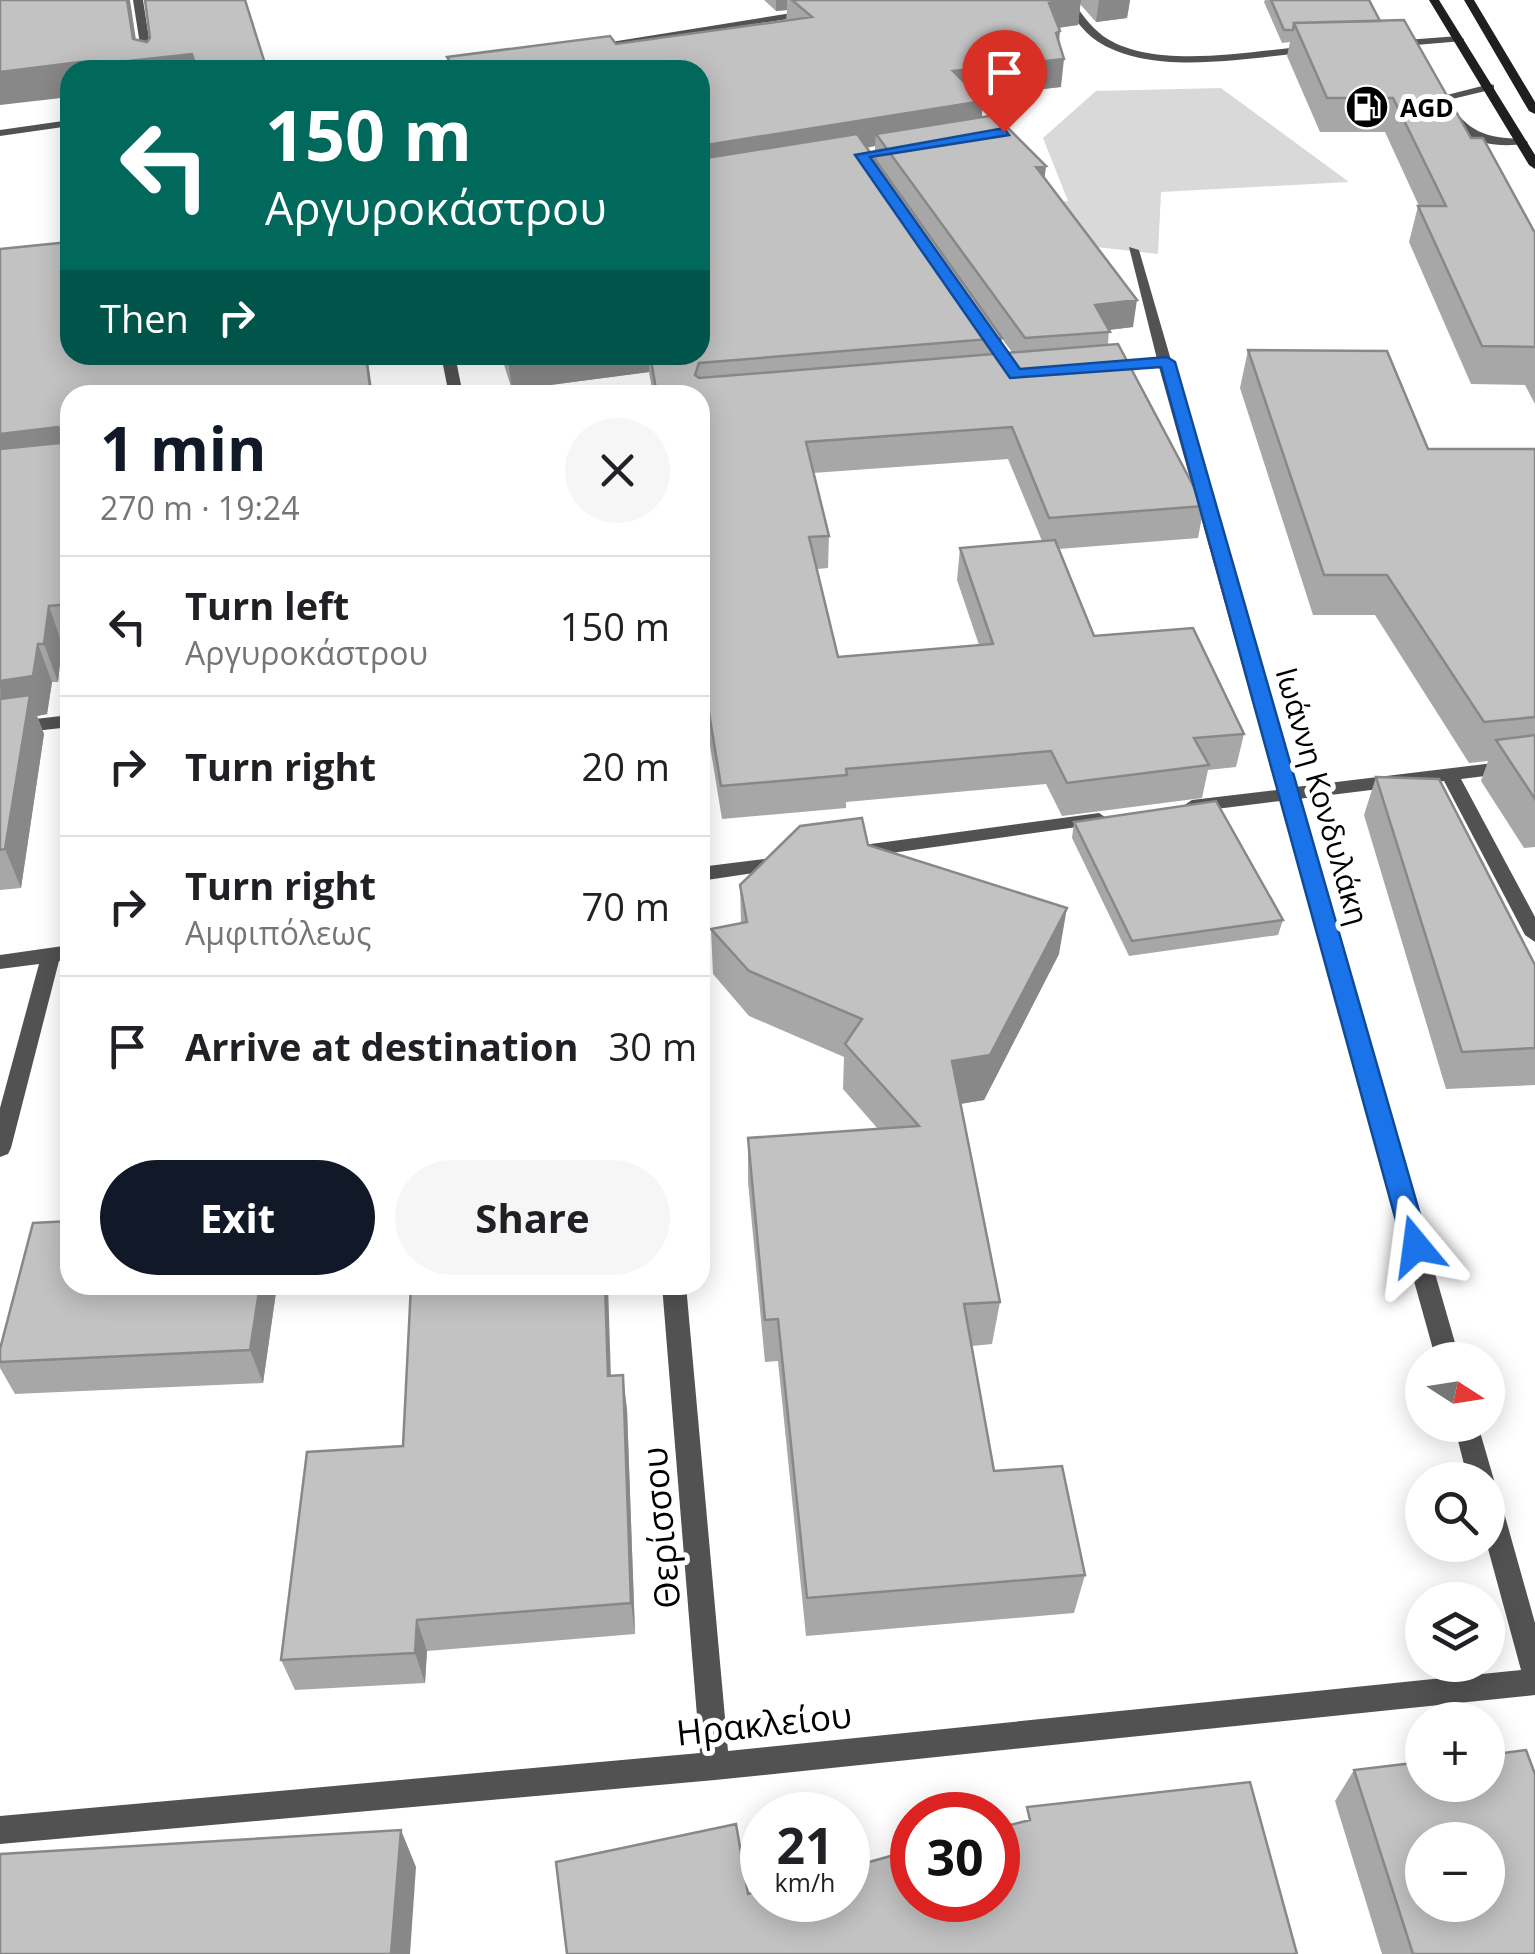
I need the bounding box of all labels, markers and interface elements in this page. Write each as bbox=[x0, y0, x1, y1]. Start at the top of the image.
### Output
pin bbox=[962, 30, 1047, 133]
icon: arrive bbox=[977, 45, 1032, 100]
fuel station icon: AGD bbox=[1344, 84, 1390, 130]
text: 150 m bbox=[265, 86, 472, 182]
place label: AGD bbox=[1400, 90, 1454, 124]
icon: left bbox=[100, 100, 230, 230]
text: Αργυροκάστρου bbox=[265, 177, 607, 238]
icon: right bbox=[209, 290, 264, 345]
text: Then bbox=[100, 292, 189, 344]
text: 1 min bbox=[100, 407, 267, 489]
button: close bbox=[565, 418, 670, 523]
text: 270 m · 19:24 bbox=[100, 486, 299, 529]
text: Turn left bbox=[185, 579, 349, 631]
icon: left bbox=[100, 599, 155, 654]
text: 150 m bbox=[560, 600, 670, 652]
text: Αργυροκάστρου bbox=[185, 631, 428, 674]
street label: Ιωάννη Κονδυλάκη bbox=[1267, 662, 1379, 930]
icon: right bbox=[100, 739, 155, 794]
text: Turn right bbox=[185, 740, 376, 792]
text: 20 m bbox=[581, 740, 670, 792]
text: Turn right bbox=[185, 859, 376, 911]
icon: right bbox=[100, 879, 155, 934]
text: 70 m bbox=[581, 880, 670, 932]
text: Αμφιπόλεως bbox=[185, 911, 372, 954]
icon: arrive bbox=[100, 1019, 155, 1074]
text: Arrive at destination bbox=[185, 1020, 579, 1072]
text: 30 m bbox=[609, 1020, 697, 1072]
button: Exit bbox=[100, 1160, 375, 1275]
button: Share bbox=[395, 1160, 670, 1275]
position arrow bbox=[1364, 1194, 1468, 1298]
north arrow bbox=[1405, 1342, 1505, 1442]
map controls bbox=[1405, 1342, 1505, 1922]
street label: Θερίσσου bbox=[630, 1445, 690, 1611]
button: search bbox=[1405, 1462, 1505, 1562]
button: layers bbox=[1405, 1582, 1505, 1682]
street label: Ηρακλείου bbox=[674, 1690, 854, 1756]
button: + bbox=[1405, 1702, 1505, 1802]
speed limit sign: 30 bbox=[890, 1792, 1020, 1922]
text: 21 bbox=[776, 1811, 834, 1879]
button: − bbox=[1405, 1822, 1505, 1922]
text: km/h bbox=[775, 1865, 835, 1899]

